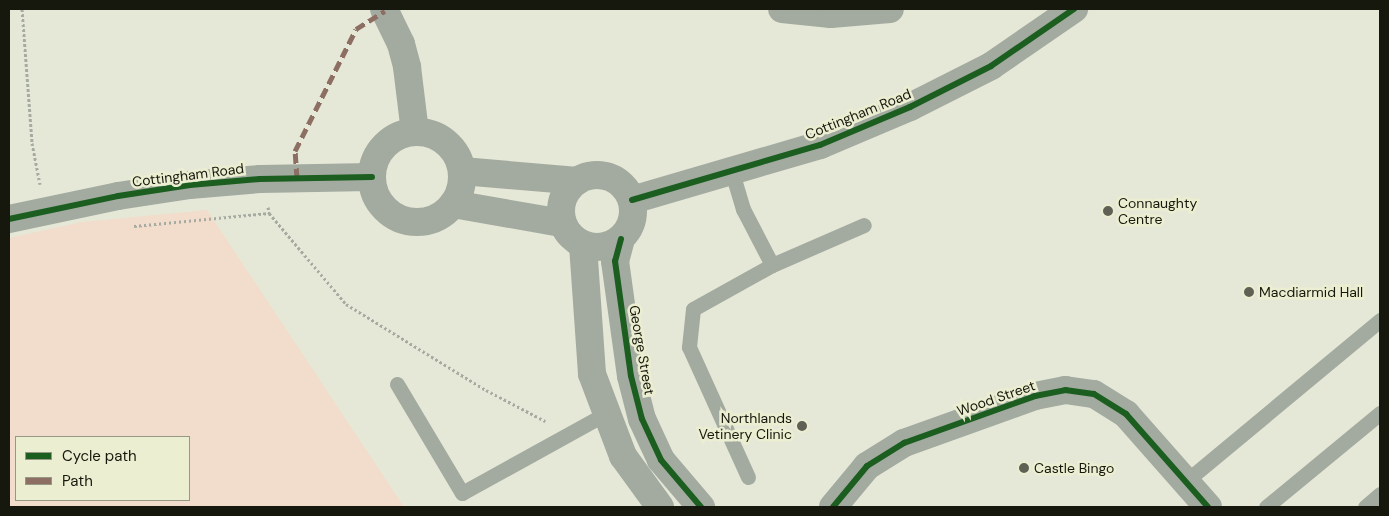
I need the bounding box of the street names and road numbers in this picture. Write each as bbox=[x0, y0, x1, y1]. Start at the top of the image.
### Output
street label: Cottingham Road bbox=[803, 85, 913, 143]
street label: Cottingham Road bbox=[131, 160, 245, 190]
street label: George Street bbox=[626, 304, 658, 396]
street label: Wood Street bbox=[955, 377, 1037, 419]

